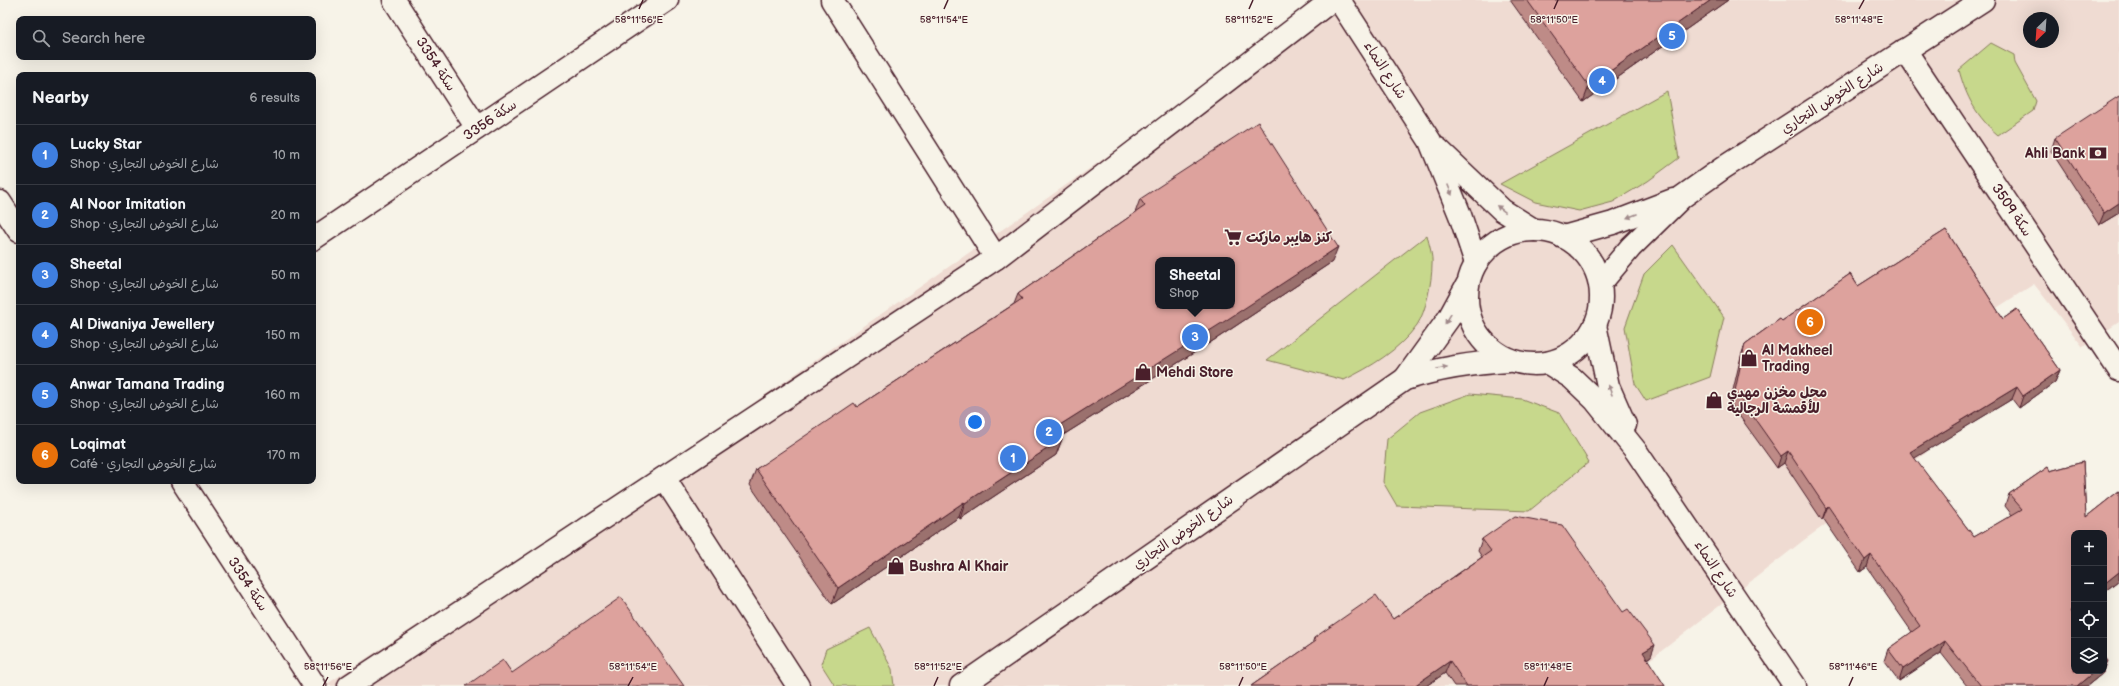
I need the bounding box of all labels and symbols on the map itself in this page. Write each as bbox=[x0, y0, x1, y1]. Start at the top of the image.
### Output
north arrow bbox=[2023, 12, 2059, 48]
text: 58°11'56"E bbox=[615, 14, 664, 26]
text: 58°11'54"E bbox=[920, 14, 969, 26]
text: 58°11'52"E bbox=[1225, 14, 1273, 26]
text: 58°11'50"E bbox=[1530, 14, 1578, 26]
text: 58°11'48"E bbox=[1835, 14, 1884, 26]
pin: 5 bbox=[1659, 21, 1685, 51]
street label: سكة 3354 bbox=[412, 34, 460, 94]
street label: شارع النماء bbox=[1359, 38, 1410, 103]
street label: شارع الخوض التجاري bbox=[1778, 59, 1888, 139]
pin: 4 bbox=[1589, 66, 1615, 96]
street label: سكة 3356 bbox=[460, 96, 520, 144]
bank icon: Ahli Bank bbox=[2088, 143, 2108, 163]
place label: Ahli Bank bbox=[2024, 145, 2086, 162]
street label: سكة 3509 bbox=[1988, 180, 2036, 240]
one-way arrow bbox=[1448, 184, 1454, 196]
one-way arrow bbox=[1496, 204, 1507, 213]
one-way arrow bbox=[1627, 213, 1638, 219]
supermarket icon: كنز هايبر ماركت bbox=[1223, 227, 1243, 247]
place label: كنز هايبر ماركت bbox=[1246, 229, 1333, 246]
pin: 6 bbox=[1797, 307, 1823, 337]
one-way arrow bbox=[1444, 314, 1452, 324]
pin: 3 bbox=[1182, 322, 1208, 352]
place label: Al Makheel Trading bbox=[1761, 342, 1833, 375]
shop icon: Al Makheel Trading bbox=[1739, 348, 1759, 368]
shop icon: Mehdi Store bbox=[1133, 362, 1153, 382]
place label: Mehdi Store bbox=[1156, 364, 1233, 381]
one-way arrow bbox=[1436, 365, 1449, 371]
one-way arrow bbox=[1606, 383, 1612, 395]
place label: محل مخزن مهدي للأقمشة الرجالية bbox=[1727, 384, 1827, 417]
shop icon: محل مخزن مهدي للأقمشة الرجالية bbox=[1704, 390, 1724, 410]
your location bbox=[965, 412, 985, 432]
pin: 2 bbox=[1036, 417, 1062, 447]
pin: 1 bbox=[1000, 443, 1026, 473]
street label: شارع الخوض التجاري bbox=[1129, 491, 1238, 575]
street label: شارع النماء bbox=[1690, 537, 1741, 601]
street label: سكة 3354 bbox=[224, 554, 272, 614]
shop icon: Bushra Al Khair bbox=[886, 556, 906, 576]
place label: Bushra Al Khair bbox=[909, 558, 1009, 575]
text: 58°11'56"E bbox=[304, 661, 353, 673]
text: 58°11'54"E bbox=[609, 661, 658, 673]
text: 58°11'52"E bbox=[914, 661, 962, 673]
text: 58°11'50"E bbox=[1219, 661, 1267, 673]
text: 58°11'48"E bbox=[1524, 661, 1573, 673]
text: 58°11'46"E bbox=[1829, 661, 1878, 673]

